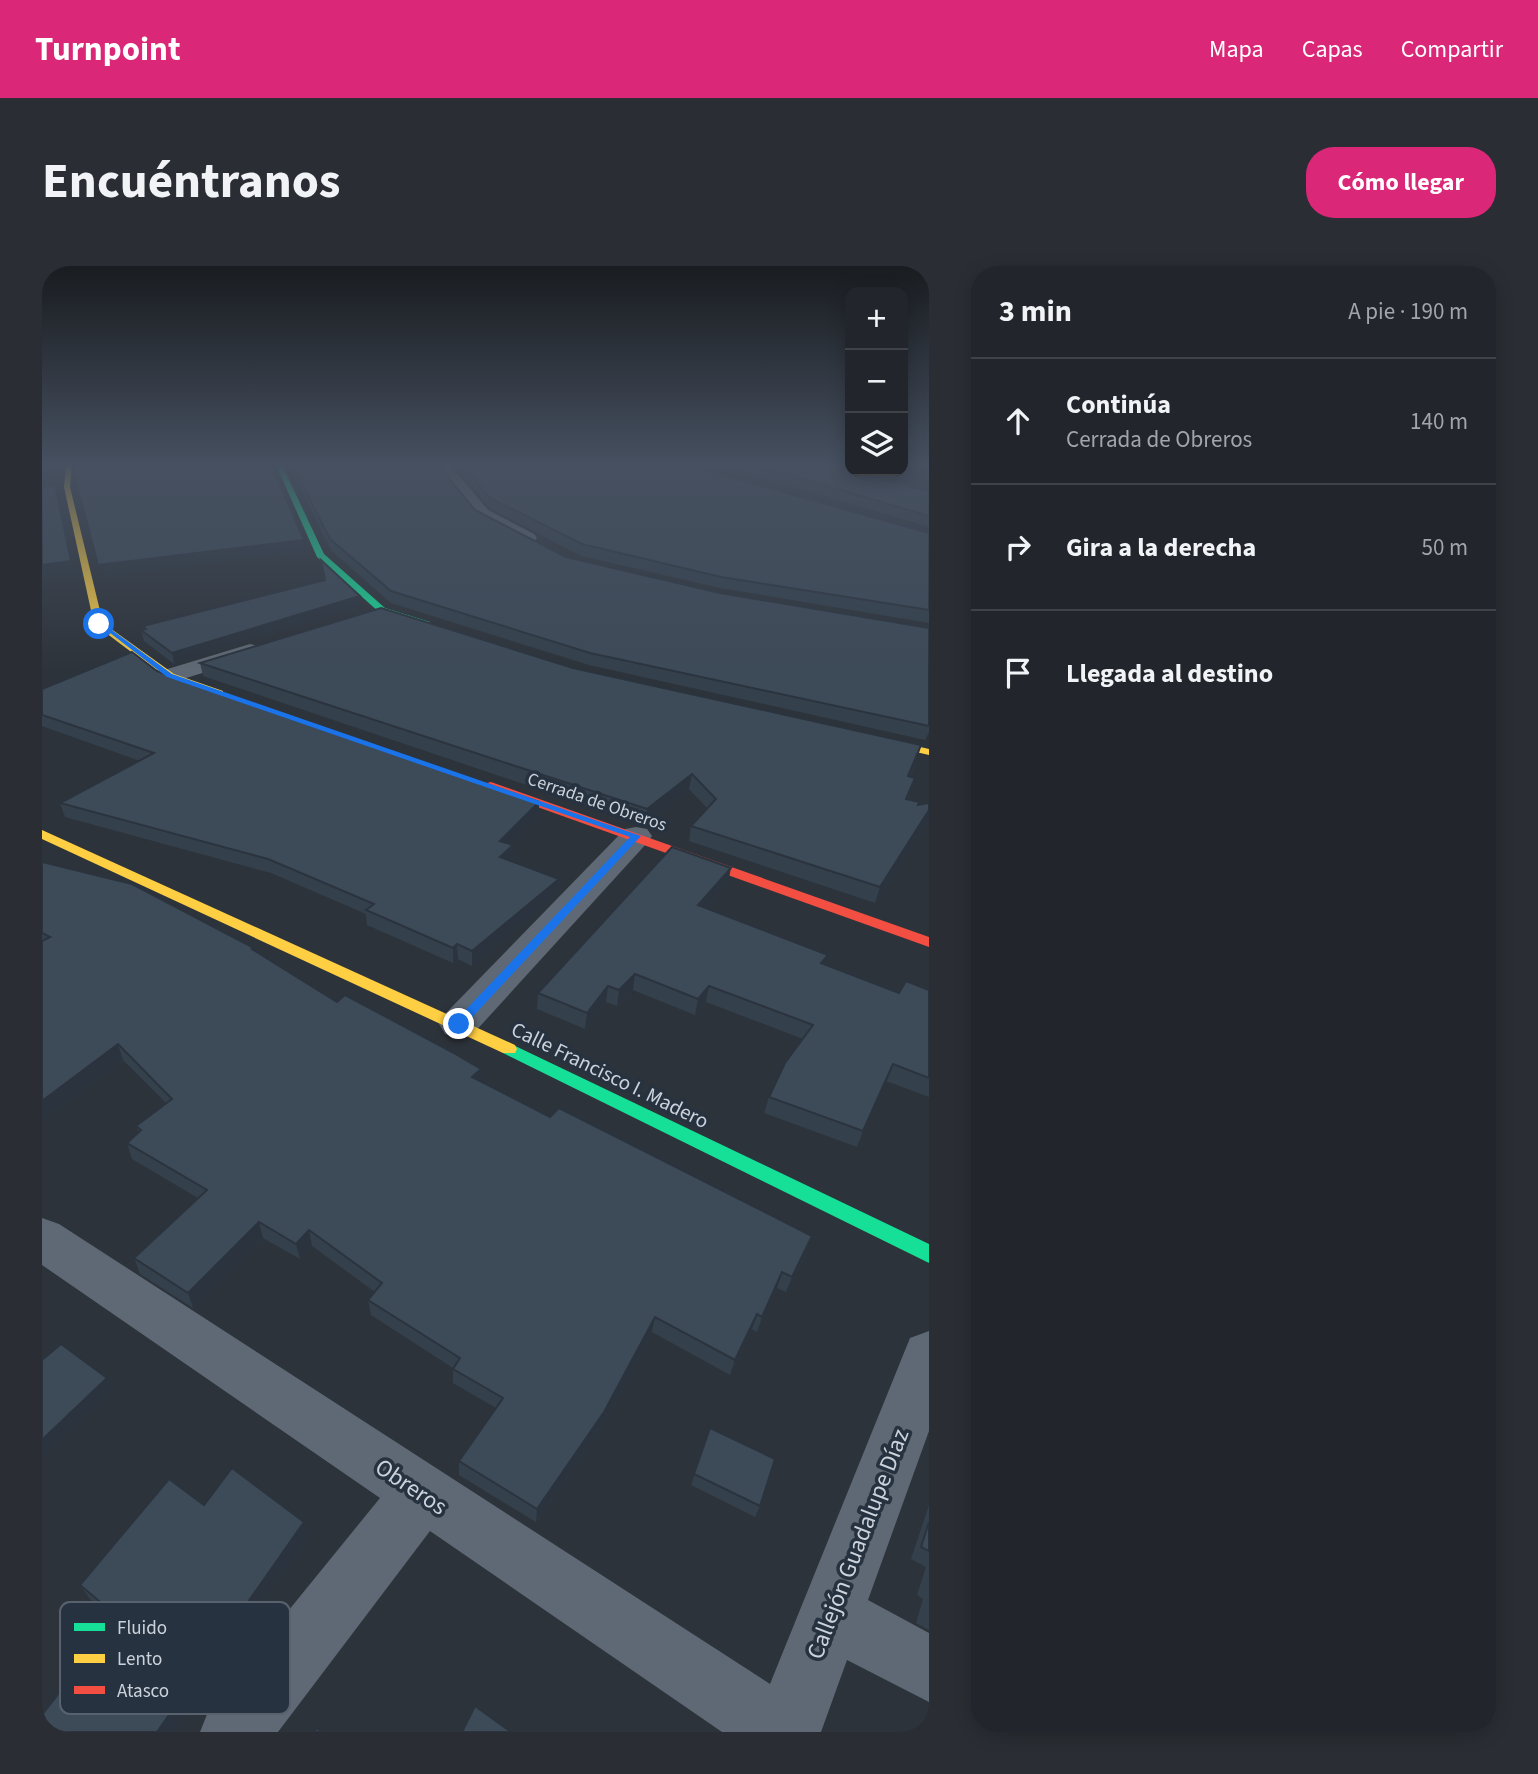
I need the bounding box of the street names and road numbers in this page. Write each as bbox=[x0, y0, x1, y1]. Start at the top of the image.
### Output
street label: Cerrada de Obreros bbox=[524, 766, 670, 838]
street label: Calle Francisco I. Madero bbox=[506, 1014, 714, 1136]
street label: Callejón Guadalupe Díaz bbox=[798, 1424, 918, 1664]
street label: Obreros bbox=[368, 1450, 454, 1524]

